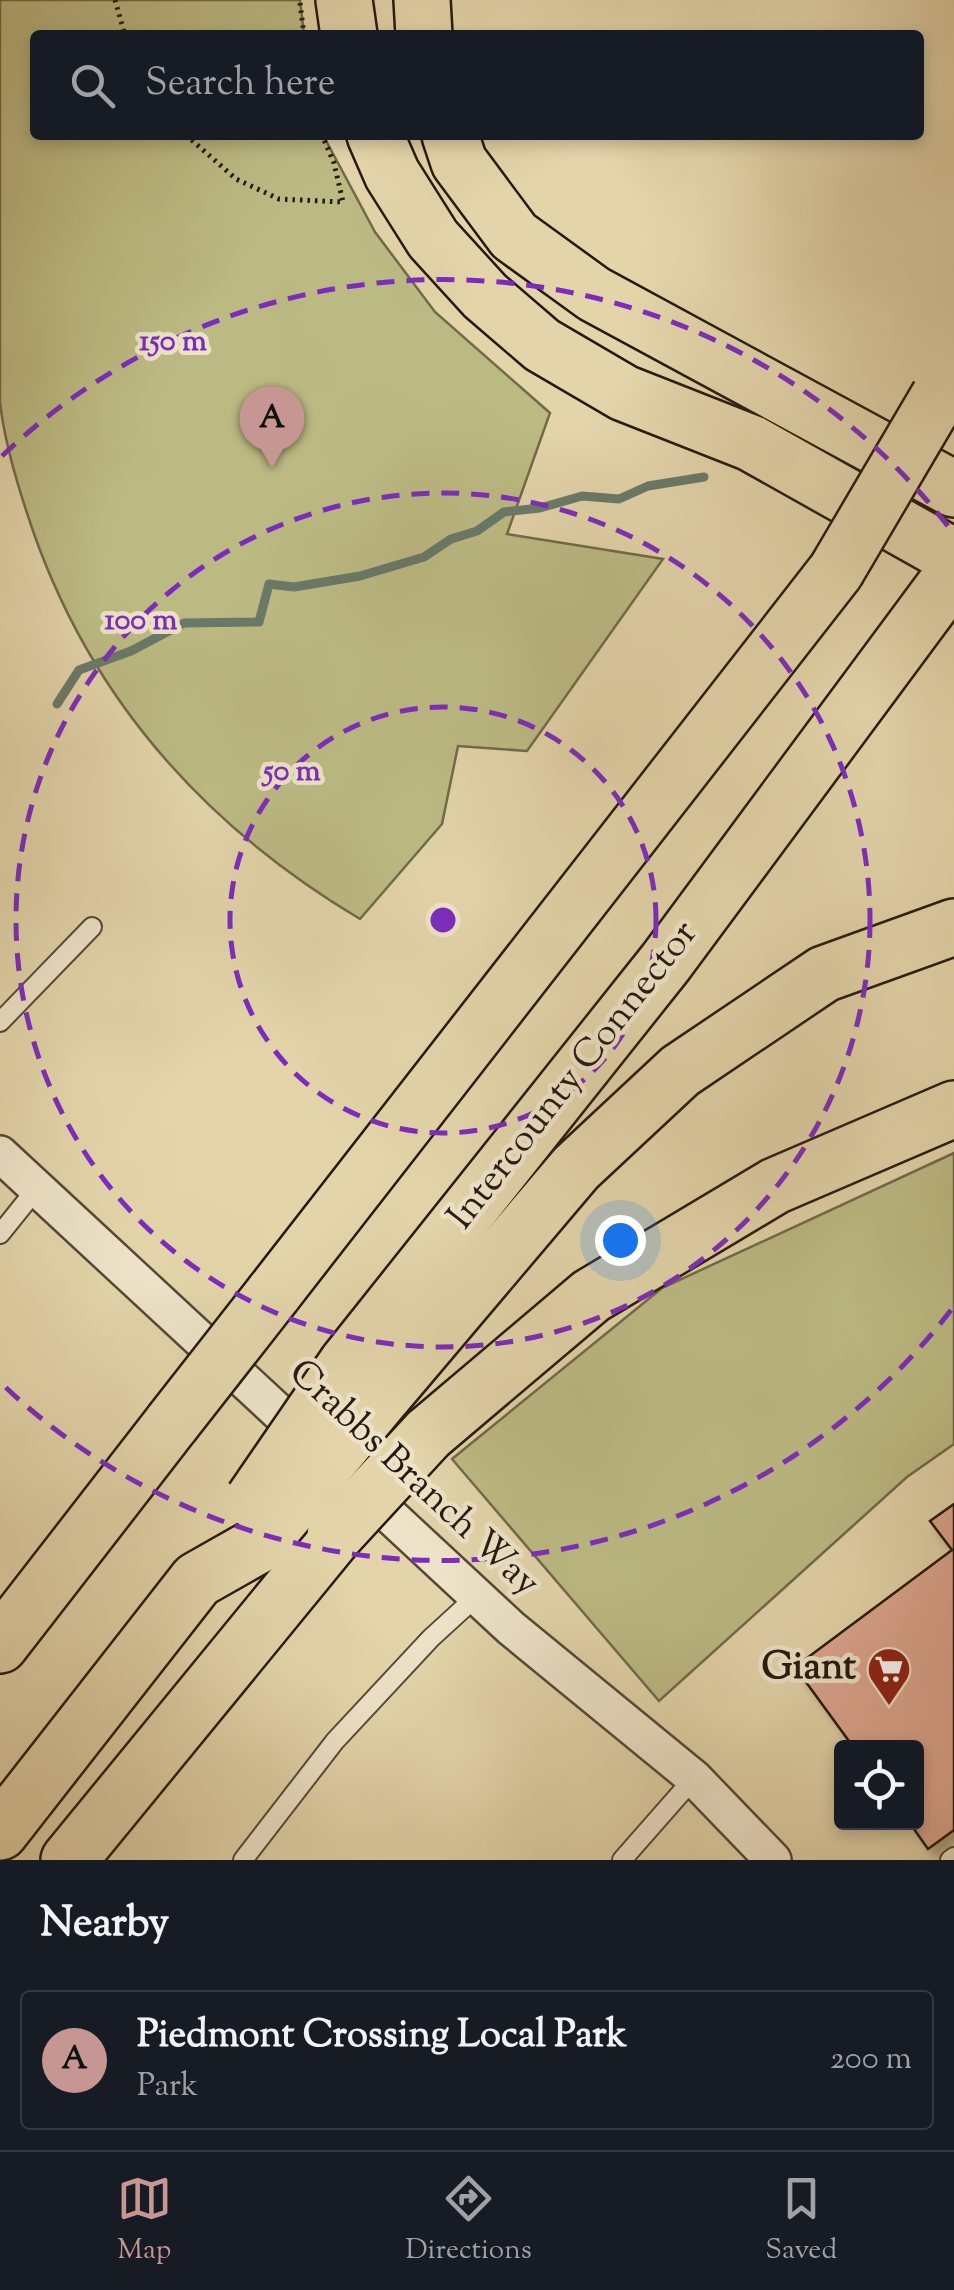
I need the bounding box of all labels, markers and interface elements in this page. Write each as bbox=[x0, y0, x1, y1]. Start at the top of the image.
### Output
search box bbox=[30, 30, 924, 140]
icon: search bbox=[65, 58, 120, 113]
text: Search here bbox=[145, 58, 336, 112]
text: 150 m bbox=[139, 321, 207, 364]
pin: A bbox=[240, 386, 304, 468]
text: 100 m bbox=[105, 600, 178, 643]
text: 50 m bbox=[261, 751, 321, 794]
centre of rings bbox=[425, 902, 461, 938]
street label: Intercounty Connector bbox=[436, 910, 712, 1242]
your location bbox=[595, 1215, 646, 1266]
street label: Crabbs Branch Way bbox=[275, 1348, 551, 1610]
place label: Giant bbox=[762, 1642, 856, 1696]
supermarket icon: Giant bbox=[866, 1646, 912, 1707]
map controls bbox=[834, 1740, 924, 1830]
button: locate bbox=[834, 1740, 924, 1830]
text: Nearby bbox=[40, 1895, 169, 1955]
text: Piedmont Crossing Local Park bbox=[137, 2010, 627, 2064]
text: A bbox=[62, 2037, 87, 2083]
text: 200 m bbox=[830, 2037, 912, 2083]
text: Park bbox=[137, 2064, 198, 2110]
tab: Map bbox=[117, 2171, 172, 2271]
tab: Directions bbox=[405, 2171, 532, 2271]
tab: Saved bbox=[765, 2171, 837, 2271]

